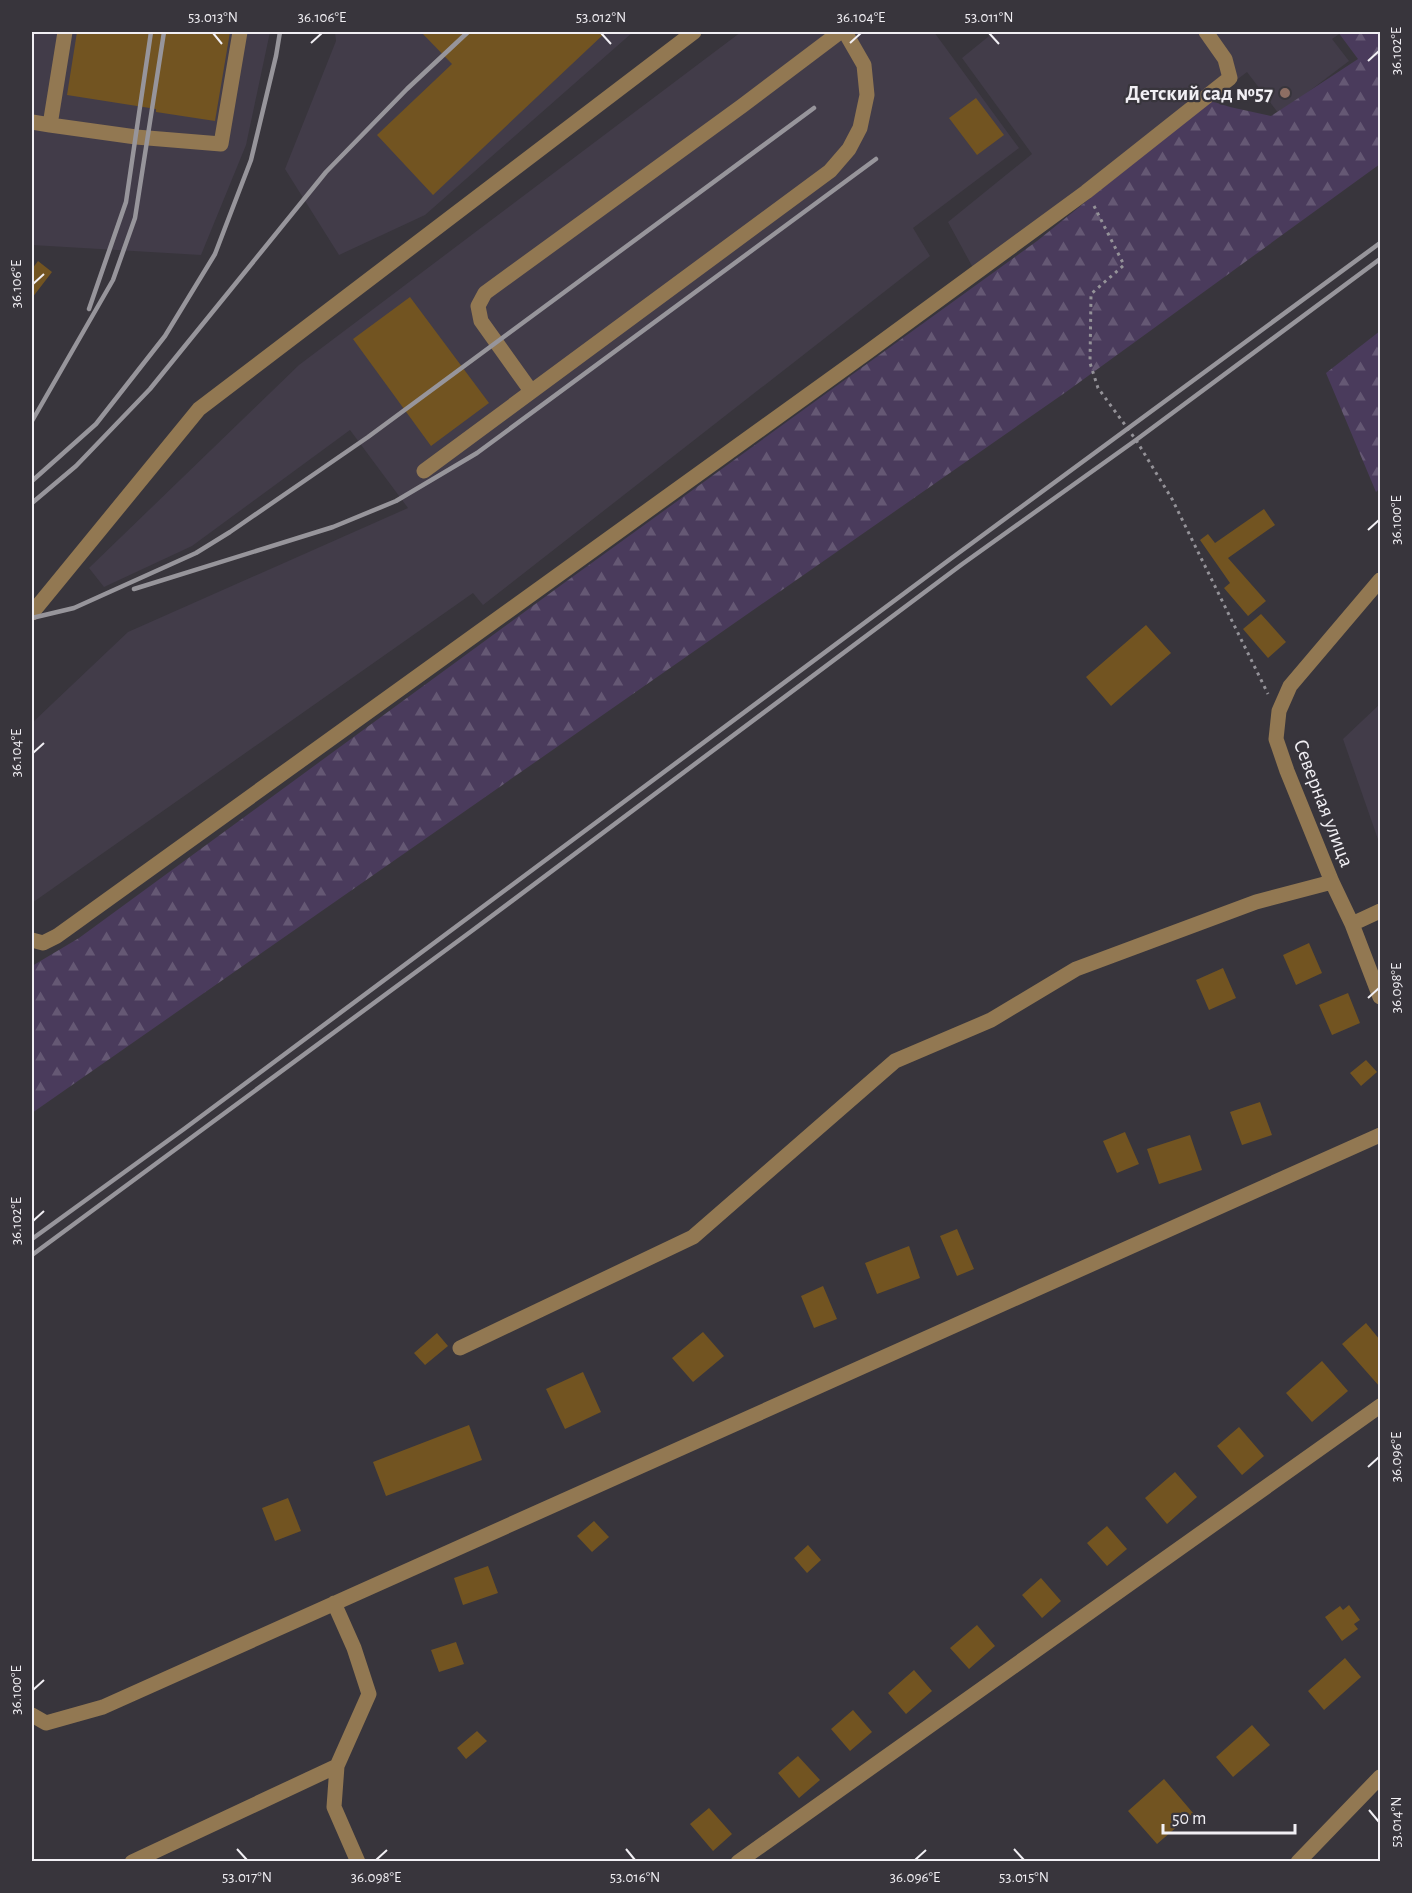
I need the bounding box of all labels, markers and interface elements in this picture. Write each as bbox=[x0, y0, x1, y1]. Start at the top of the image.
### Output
text: 53.013°N bbox=[188, 10, 238, 25]
text: 36.106°E bbox=[298, 10, 346, 25]
text: 53.012°N bbox=[576, 10, 626, 25]
text: 36.104°E bbox=[837, 10, 885, 25]
text: 53.011°N bbox=[965, 10, 1013, 25]
text: 36.102°E bbox=[1389, 27, 1404, 75]
place label: Детский сад №57 bbox=[1126, 83, 1273, 104]
marker: Детский сад №57 bbox=[1278, 86, 1292, 100]
text: 36.106°E bbox=[9, 260, 24, 308]
text: 36.100°E bbox=[1389, 495, 1404, 545]
text: 36.104°E bbox=[9, 729, 24, 777]
street label: Северная улица bbox=[1290, 737, 1358, 870]
text: 36.098°E bbox=[1389, 963, 1404, 1013]
text: 36.102°E bbox=[9, 1197, 24, 1245]
text: 36.096°E bbox=[1389, 1432, 1404, 1482]
text: 36.100°E bbox=[9, 1665, 24, 1715]
scale bar bbox=[1163, 1797, 1295, 1835]
text: 53.014°N bbox=[1389, 1797, 1404, 1847]
text: 50 m bbox=[1172, 1810, 1206, 1828]
text: 53.017°N bbox=[222, 1870, 272, 1885]
text: 36.098°E bbox=[351, 1870, 401, 1885]
text: 53.016°N bbox=[610, 1870, 660, 1885]
text: 36.096°E bbox=[890, 1870, 940, 1885]
text: 53.015°N bbox=[999, 1870, 1049, 1885]

